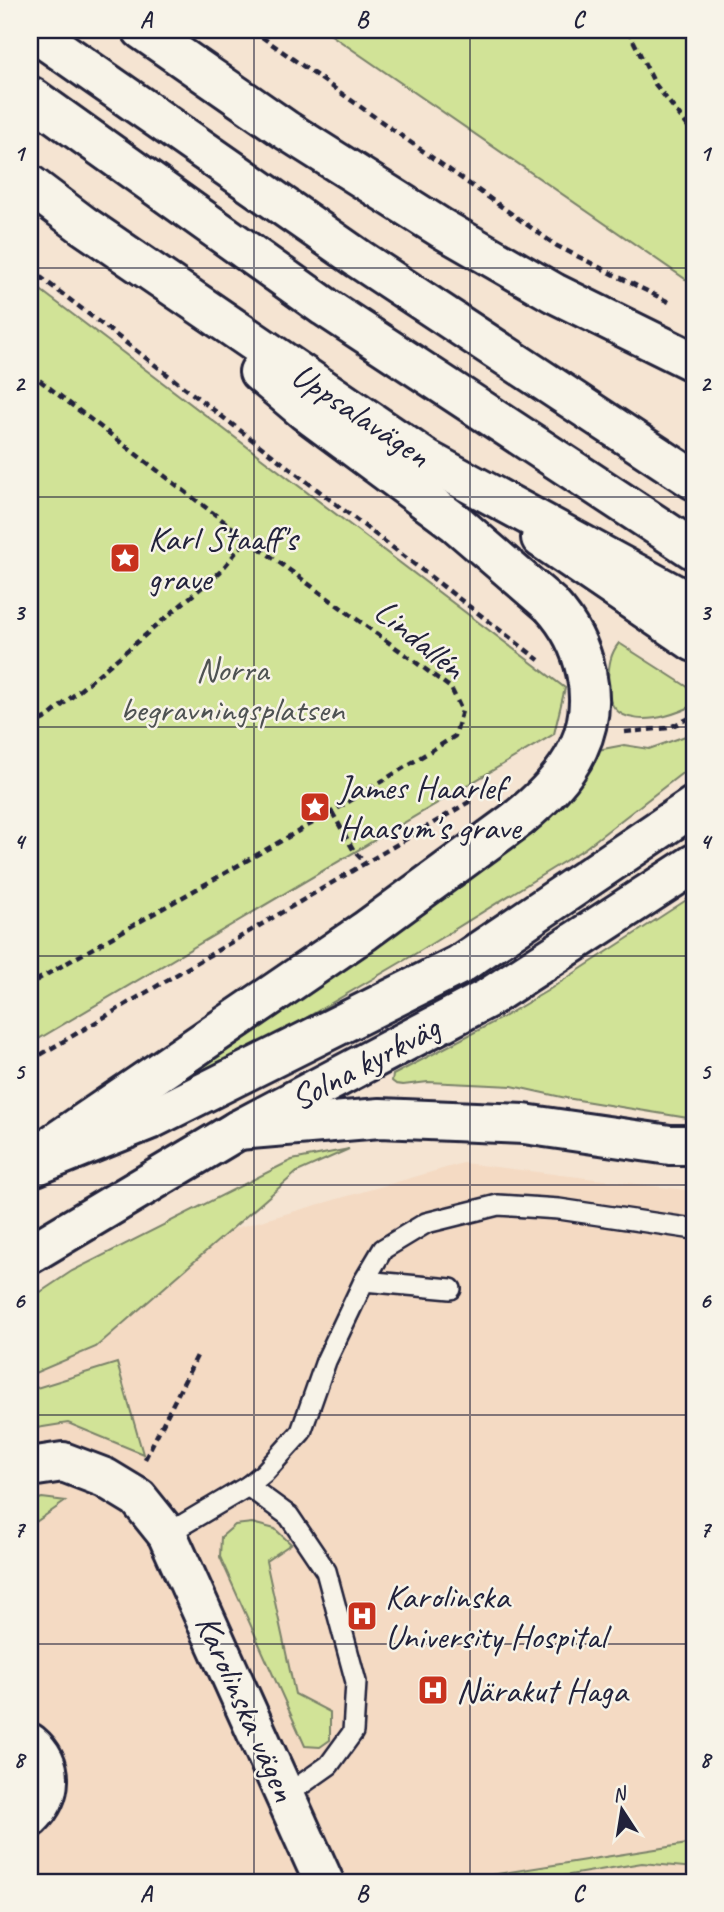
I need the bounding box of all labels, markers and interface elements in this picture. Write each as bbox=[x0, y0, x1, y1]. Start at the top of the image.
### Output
text: A bbox=[140, 5, 154, 34]
text: B bbox=[356, 5, 370, 34]
text: C bbox=[573, 5, 587, 34]
text: 1 bbox=[14, 139, 27, 168]
text: 1 bbox=[700, 139, 713, 168]
street label: Uppsalavägen bbox=[283, 352, 439, 478]
text: 2 bbox=[14, 369, 27, 398]
text: 2 bbox=[700, 369, 713, 398]
place label: Karl Staaff's grave bbox=[148, 516, 300, 601]
place icon: Karl Staaff's grave bbox=[108, 541, 142, 575]
street label: Lindallén bbox=[365, 589, 476, 690]
text: 3 bbox=[14, 598, 27, 627]
text: 3 bbox=[700, 598, 713, 627]
park label: Norra begravningsplatsen bbox=[120, 647, 346, 732]
place label: James Haarlef Haasum's grave bbox=[336, 765, 523, 850]
place icon: James Haarlef Haasum's grave bbox=[298, 790, 332, 824]
text: 4 bbox=[14, 827, 27, 856]
text: 4 bbox=[700, 827, 713, 856]
street label: Solna kyrkväg bbox=[283, 1004, 449, 1121]
text: 5 bbox=[14, 1057, 26, 1086]
text: 5 bbox=[700, 1057, 712, 1086]
text: 6 bbox=[14, 1286, 27, 1315]
text: 6 bbox=[700, 1286, 713, 1315]
text: 7 bbox=[14, 1515, 27, 1544]
text: 7 bbox=[700, 1515, 713, 1544]
place label: Karolinska University Hospital bbox=[385, 1574, 612, 1659]
hospital icon: Karolinska University Hospital bbox=[345, 1599, 379, 1633]
street label: Karolinska vägen bbox=[185, 1608, 307, 1808]
place label: Närakut Haga bbox=[456, 1668, 630, 1713]
hospital icon: Närakut Haga bbox=[416, 1673, 450, 1707]
text: 8 bbox=[14, 1745, 27, 1774]
text: 8 bbox=[700, 1745, 713, 1774]
north arrow bbox=[588, 1776, 658, 1846]
text: N bbox=[610, 1781, 630, 1807]
text: A bbox=[140, 1879, 154, 1908]
text: B bbox=[356, 1879, 370, 1908]
text: C bbox=[573, 1879, 587, 1908]

